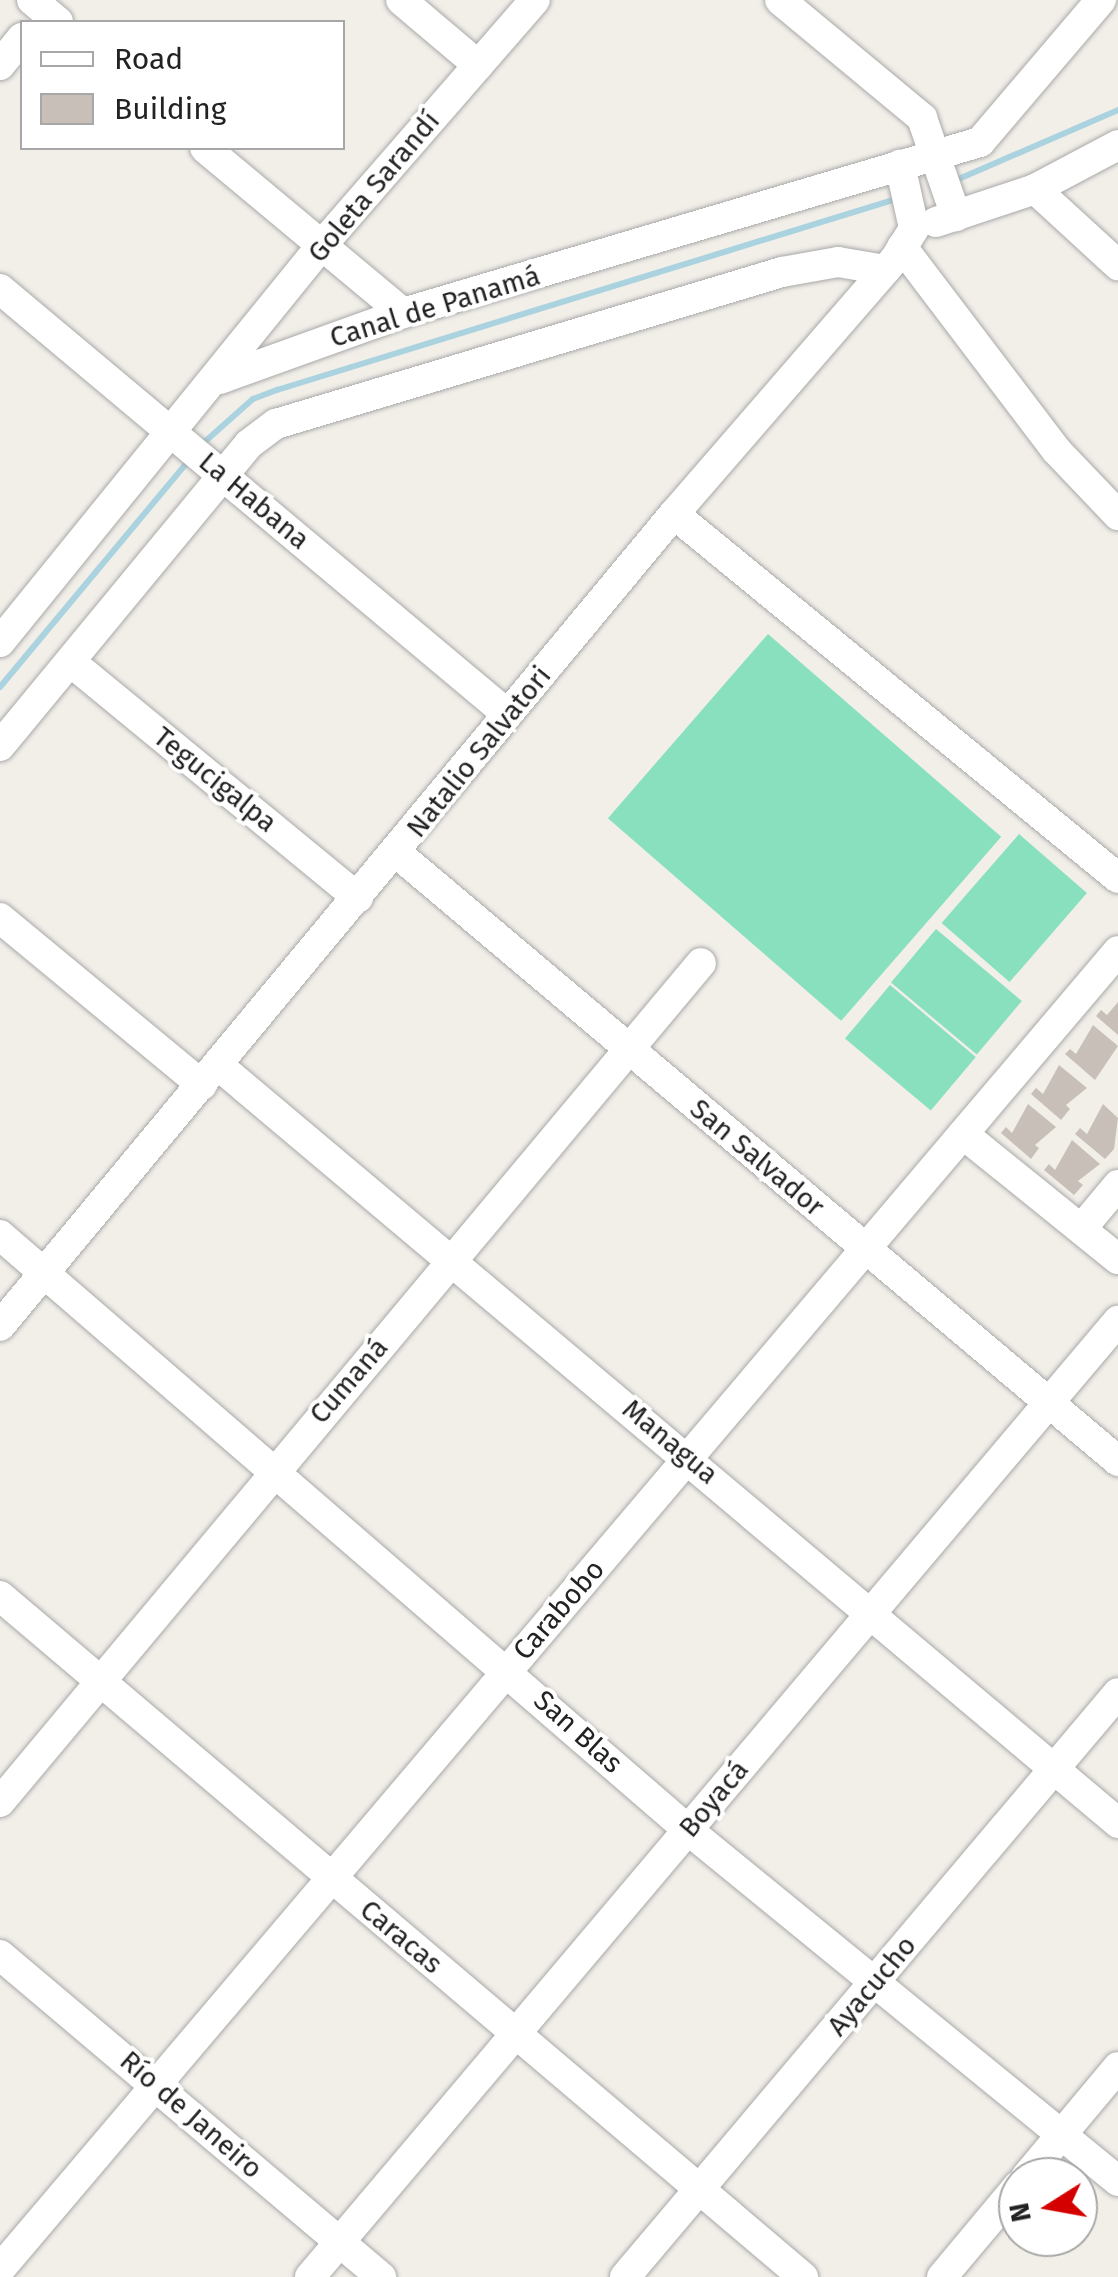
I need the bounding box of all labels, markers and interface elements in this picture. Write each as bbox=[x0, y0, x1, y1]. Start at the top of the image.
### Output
legend bbox=[20, 20, 345, 150]
text: Road bbox=[114, 41, 183, 77]
text: Building bbox=[114, 91, 226, 127]
street label: Goleta Sarandí bbox=[301, 105, 447, 269]
street label: Canal de Panamá bbox=[326, 259, 544, 355]
street label: La Habana bbox=[192, 445, 316, 557]
street label: Natalio Salvatori bbox=[400, 660, 558, 844]
street label: Tegucigalpa bbox=[147, 720, 283, 840]
street label: San Salvador bbox=[683, 1092, 831, 1224]
street label: Cumaná bbox=[303, 1331, 395, 1431]
street label: Managua bbox=[615, 1392, 725, 1492]
street label: Carabobo bbox=[506, 1553, 612, 1667]
street label: San Blas bbox=[527, 1684, 629, 1780]
street label: Boyacá bbox=[672, 1754, 756, 1844]
street label: Caracas bbox=[353, 1893, 449, 1981]
street label: Ayacucho bbox=[821, 1929, 923, 2043]
street label: Río de Janeiro bbox=[113, 2044, 269, 2186]
north arrow bbox=[998, 2157, 1098, 2257]
text: N bbox=[1002, 2200, 1038, 2225]

